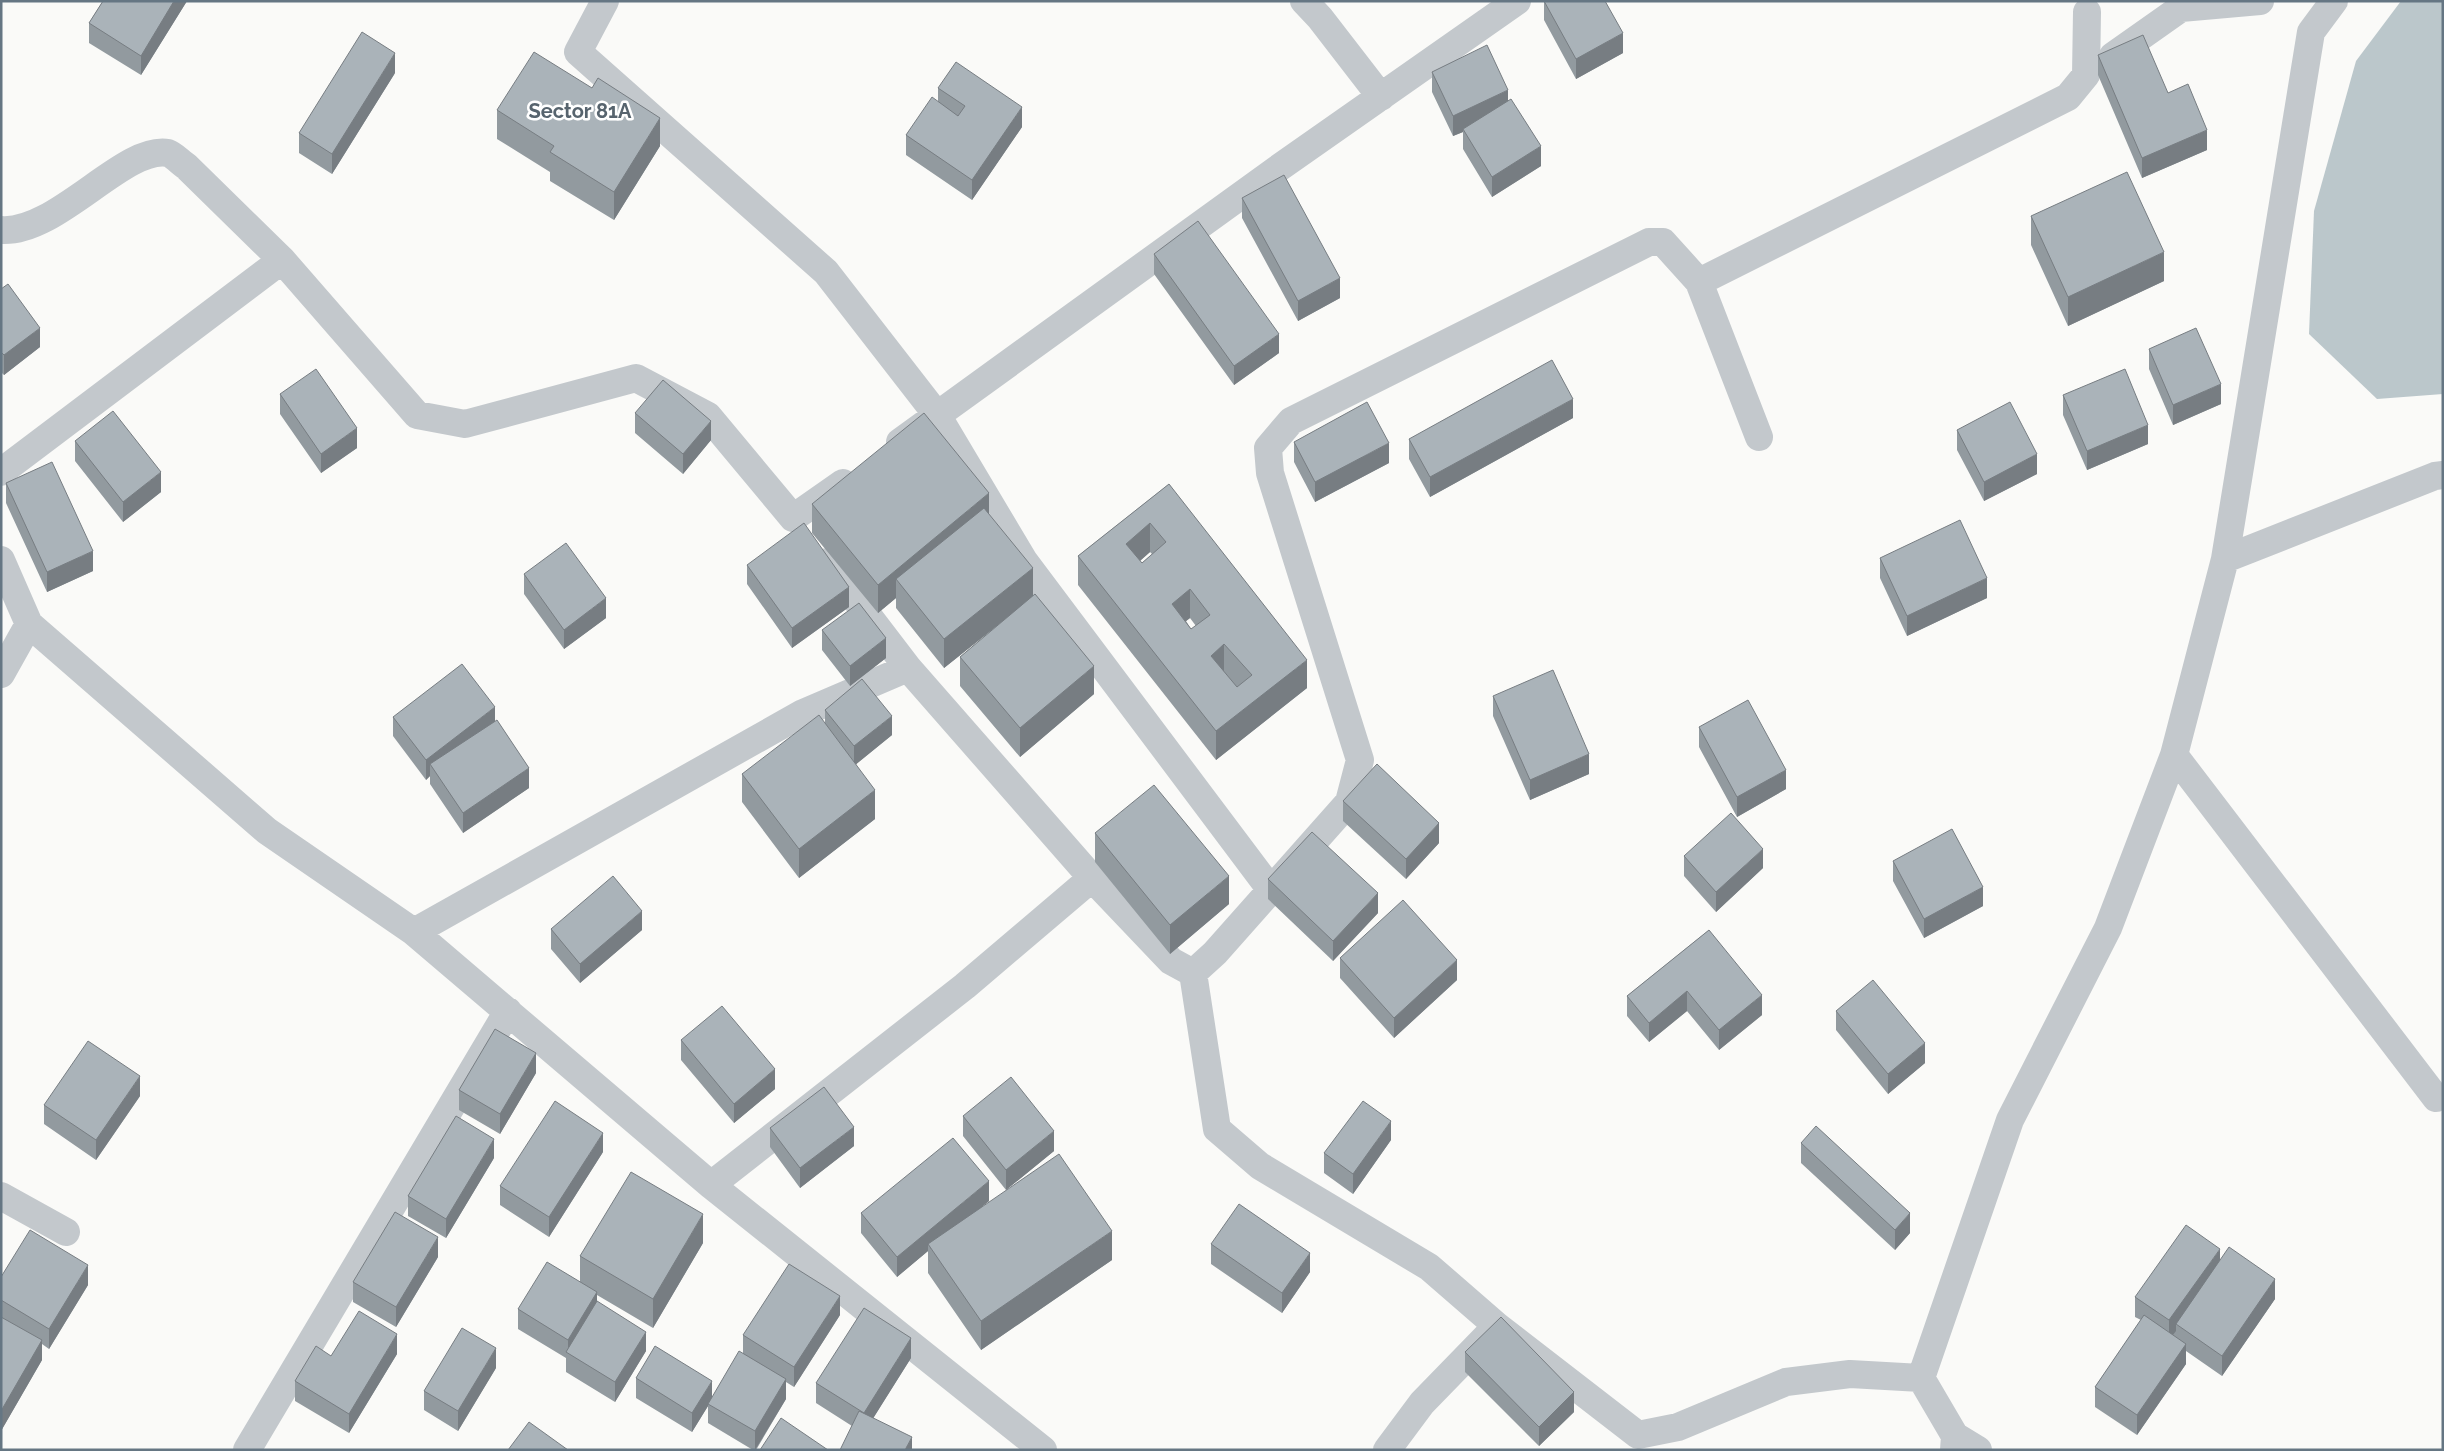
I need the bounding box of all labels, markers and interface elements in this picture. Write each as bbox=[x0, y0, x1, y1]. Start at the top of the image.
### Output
district label: Sector 81A bbox=[529, 99, 632, 123]

